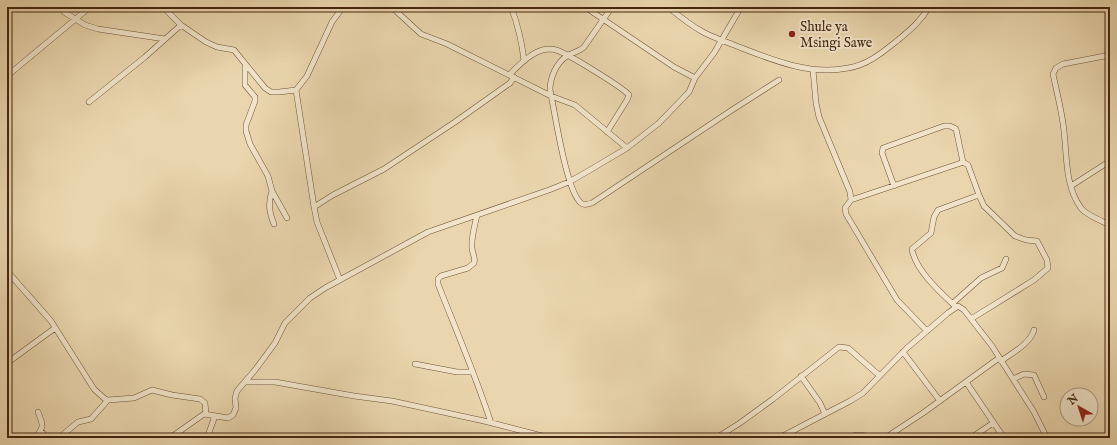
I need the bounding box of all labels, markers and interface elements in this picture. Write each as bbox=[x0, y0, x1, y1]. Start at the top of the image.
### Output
place label: Shule ya Msingi Sawe bbox=[800, 18, 873, 52]
marker: Shule ya Msingi Sawe bbox=[787, 29, 797, 39]
north arrow bbox=[1059, 387, 1099, 427]
text: N bbox=[1064, 391, 1082, 409]

